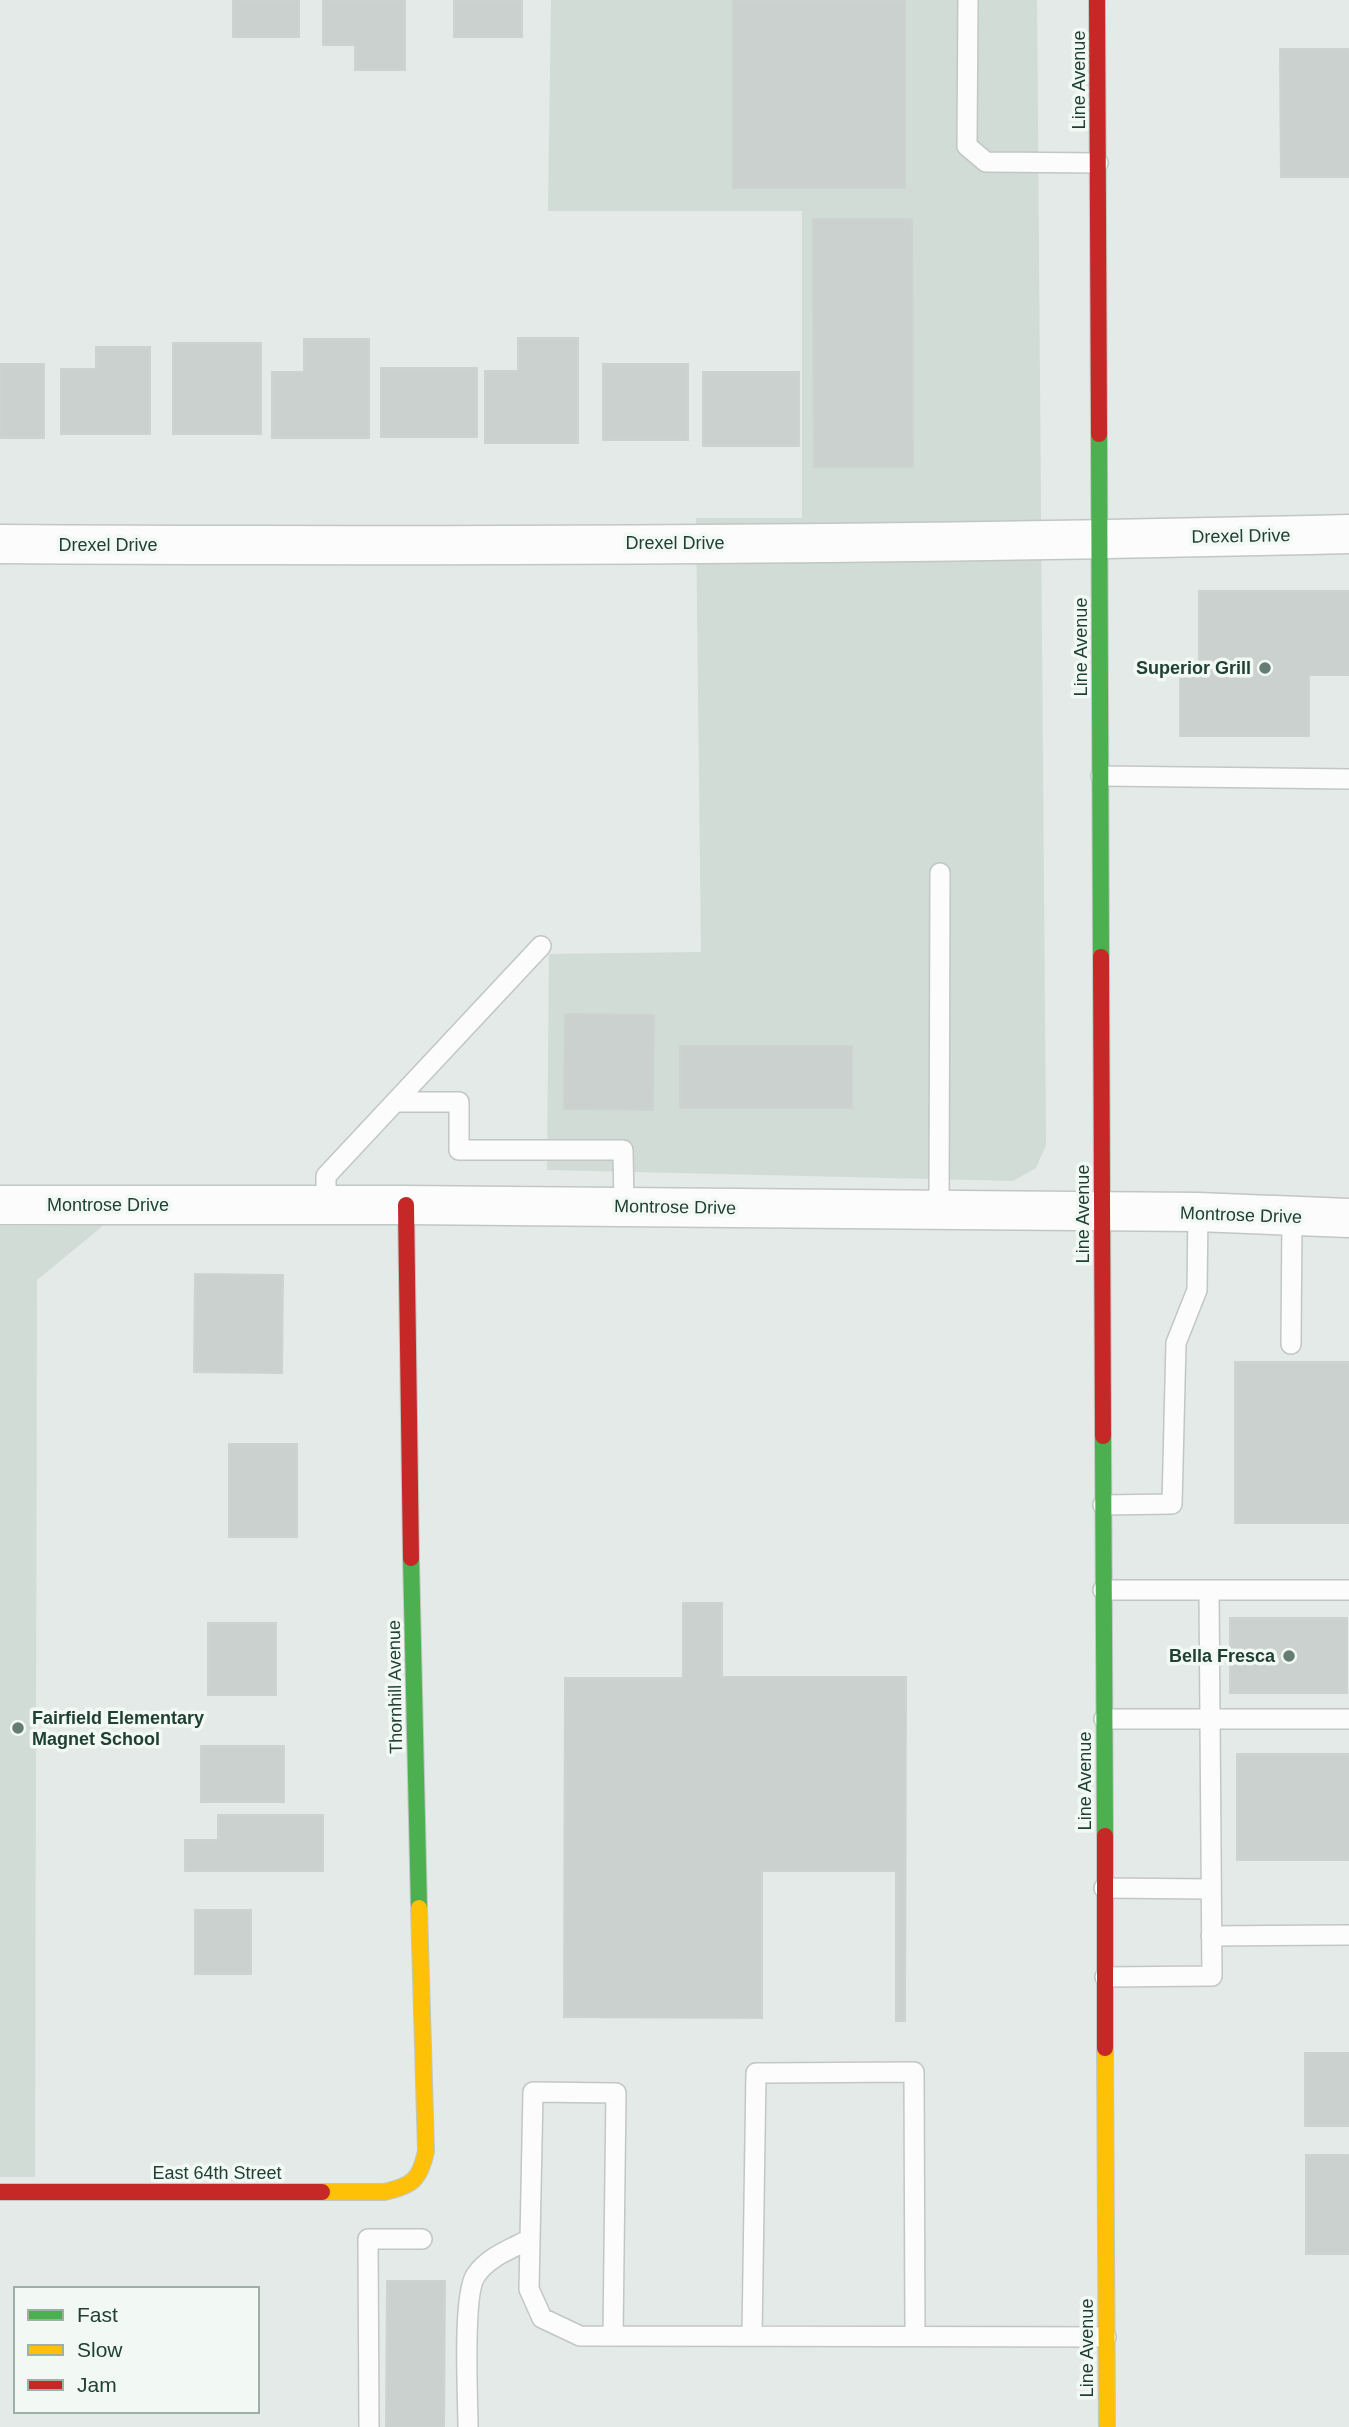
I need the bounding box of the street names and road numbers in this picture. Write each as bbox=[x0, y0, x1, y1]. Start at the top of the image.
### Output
street label: Line Avenue bbox=[1069, 31, 1089, 129]
street label: Drexel Drive bbox=[1191, 525, 1291, 547]
street label: Drexel Drive bbox=[625, 533, 725, 553]
street label: Drexel Drive bbox=[58, 535, 158, 555]
street label: Line Avenue bbox=[1071, 598, 1091, 696]
street label: Line Avenue bbox=[1073, 1165, 1093, 1263]
street label: Montrose Drive bbox=[47, 1195, 169, 1215]
street label: Montrose Drive bbox=[614, 1196, 736, 1218]
street label: Montrose Drive bbox=[1180, 1203, 1302, 1227]
street label: Thornhill Avenue bbox=[384, 1620, 406, 1754]
street label: Line Avenue bbox=[1075, 1732, 1095, 1830]
street label: East 64th Street bbox=[152, 2163, 282, 2183]
street label: Line Avenue bbox=[1077, 2299, 1097, 2397]

